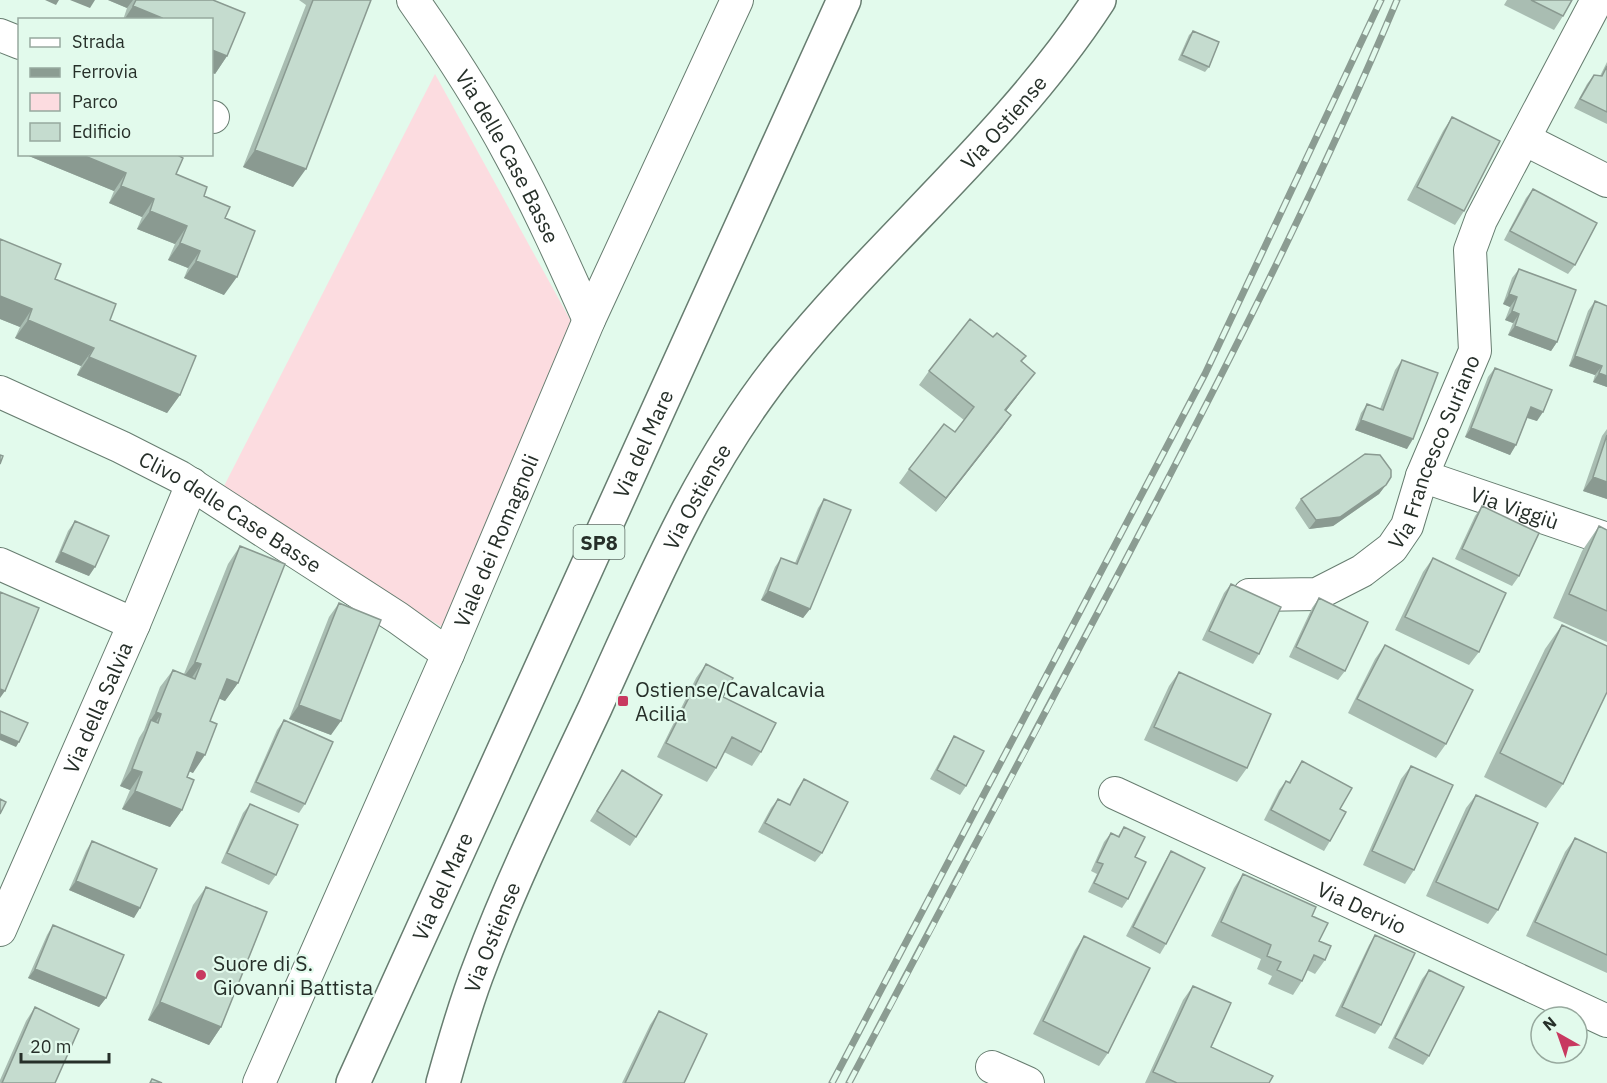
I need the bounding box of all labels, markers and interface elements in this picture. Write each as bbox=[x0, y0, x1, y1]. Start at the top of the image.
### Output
legend bbox=[18, 18, 213, 156]
text: Strada bbox=[72, 30, 125, 53]
text: Ferrovia bbox=[72, 60, 138, 83]
street label: Via delle Case Basse bbox=[449, 64, 566, 247]
street label: Via Ostiense bbox=[954, 69, 1053, 175]
text: Parco bbox=[72, 90, 118, 113]
text: Edificio bbox=[72, 120, 131, 143]
street label: Via Francesco Suriano bbox=[1381, 350, 1486, 554]
street label: Via del Mare bbox=[606, 385, 680, 502]
street label: Via Ostiense bbox=[656, 438, 737, 554]
street label: Clivo delle Case Basse bbox=[134, 444, 327, 579]
street label: Viale dei Romagnoli bbox=[447, 450, 545, 631]
street label: Via Viggiù bbox=[1467, 480, 1563, 536]
road number: SP8 bbox=[574, 525, 624, 559]
street label: Via della Salvia bbox=[56, 637, 139, 778]
place label: Ostiense/Cavalcavia Acilia bbox=[635, 675, 825, 727]
marker: Ostiense/Cavalcavia Acilia bbox=[616, 694, 630, 708]
street label: Via del Mare bbox=[405, 828, 479, 945]
street label: Via Dervio bbox=[1313, 875, 1411, 940]
street label: Via Ostiense bbox=[457, 877, 527, 996]
place label: Suore di S. Giovanni Battista bbox=[213, 949, 373, 1001]
marker: Suore di S. Giovanni Battista bbox=[194, 968, 208, 982]
north arrow bbox=[1529, 1005, 1589, 1065]
text: N bbox=[1538, 1012, 1560, 1035]
scale bar bbox=[21, 1026, 110, 1064]
text: 20 m bbox=[30, 1035, 72, 1058]

